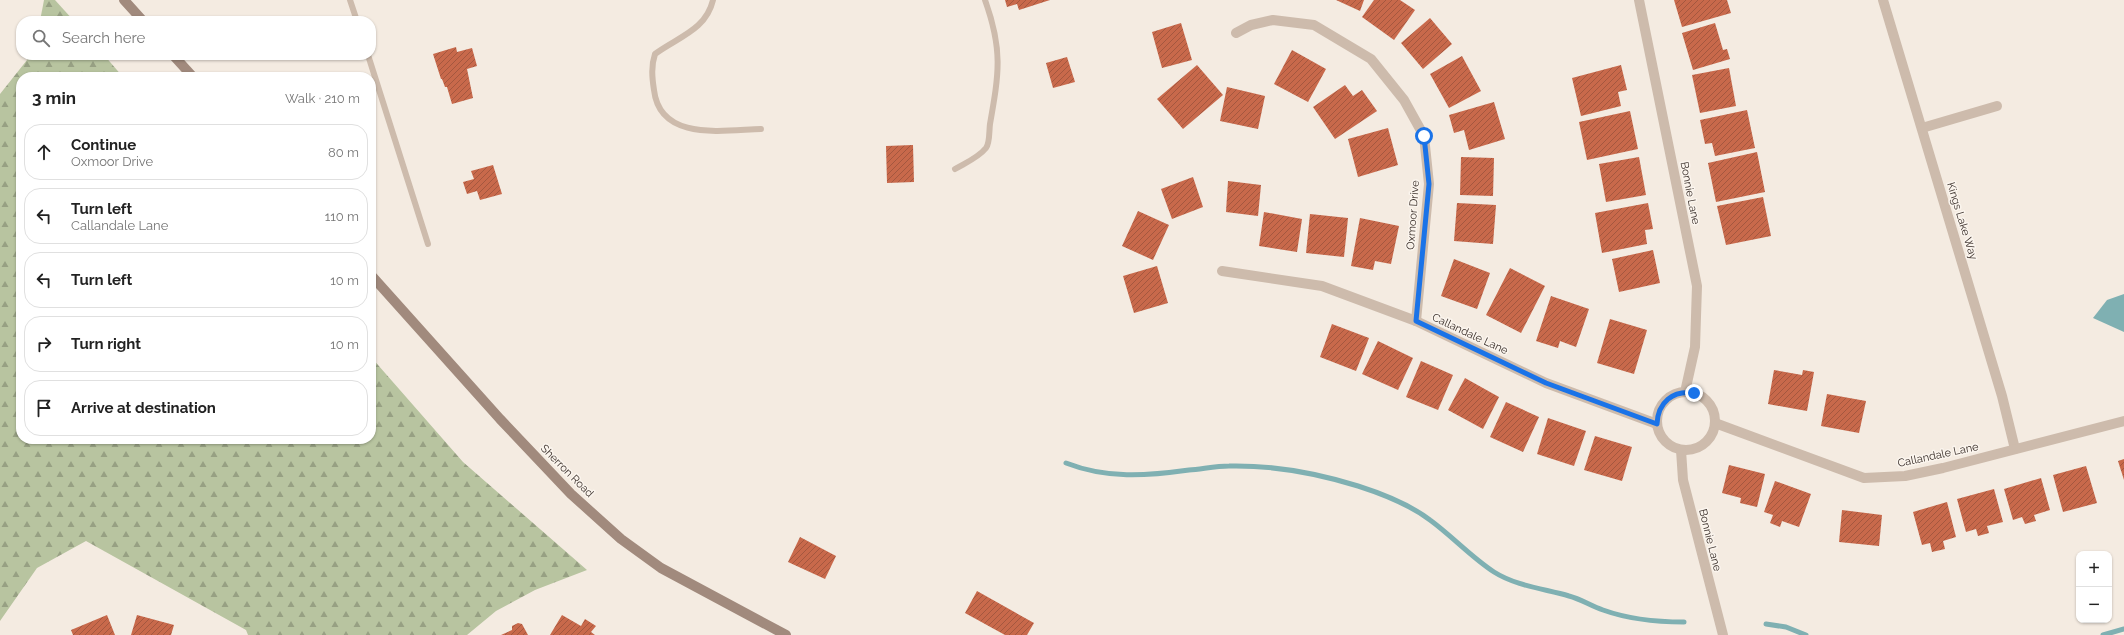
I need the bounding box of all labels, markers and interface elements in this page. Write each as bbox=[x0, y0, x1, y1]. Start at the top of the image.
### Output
search box bbox=[16, 16, 376, 60]
icon: search bbox=[30, 27, 52, 49]
text: Search here bbox=[62, 29, 145, 47]
text: 3 min bbox=[32, 88, 76, 108]
text: Walk · 210 m bbox=[285, 91, 360, 106]
route start bbox=[1415, 127, 1433, 145]
text: Continue bbox=[71, 136, 136, 154]
icon: ahead bbox=[33, 141, 55, 163]
text: 80 m bbox=[328, 145, 359, 160]
text: Oxmoor Drive bbox=[71, 154, 153, 169]
street label: Bonnie Lane bbox=[1678, 161, 1703, 226]
street label: Oxmoor Drive bbox=[1404, 179, 1422, 250]
street label: Kings Lake Way bbox=[1944, 181, 1980, 261]
text: Turn left bbox=[71, 200, 132, 218]
icon: left bbox=[33, 205, 55, 227]
text: 110 m bbox=[325, 209, 359, 224]
text: Callandale Lane bbox=[71, 218, 168, 233]
icon: left bbox=[33, 269, 55, 291]
text: Turn left bbox=[71, 271, 132, 289]
text: 10 m bbox=[330, 273, 359, 288]
street label: Callandale Lane bbox=[1430, 311, 1511, 358]
icon: right bbox=[33, 333, 55, 355]
text: Turn right bbox=[71, 335, 141, 353]
text: 10 m bbox=[330, 337, 359, 352]
route end bbox=[1685, 384, 1703, 402]
icon: arrive bbox=[33, 397, 55, 419]
text: Arrive at destination bbox=[71, 399, 216, 417]
street label: Callandale Lane bbox=[1896, 440, 1980, 470]
street label: Sherron Road bbox=[538, 442, 596, 500]
street label: Bonnie Lane bbox=[1696, 508, 1724, 573]
map controls bbox=[2076, 551, 2112, 623]
button: + bbox=[2076, 551, 2112, 587]
button: − bbox=[2076, 587, 2112, 623]

